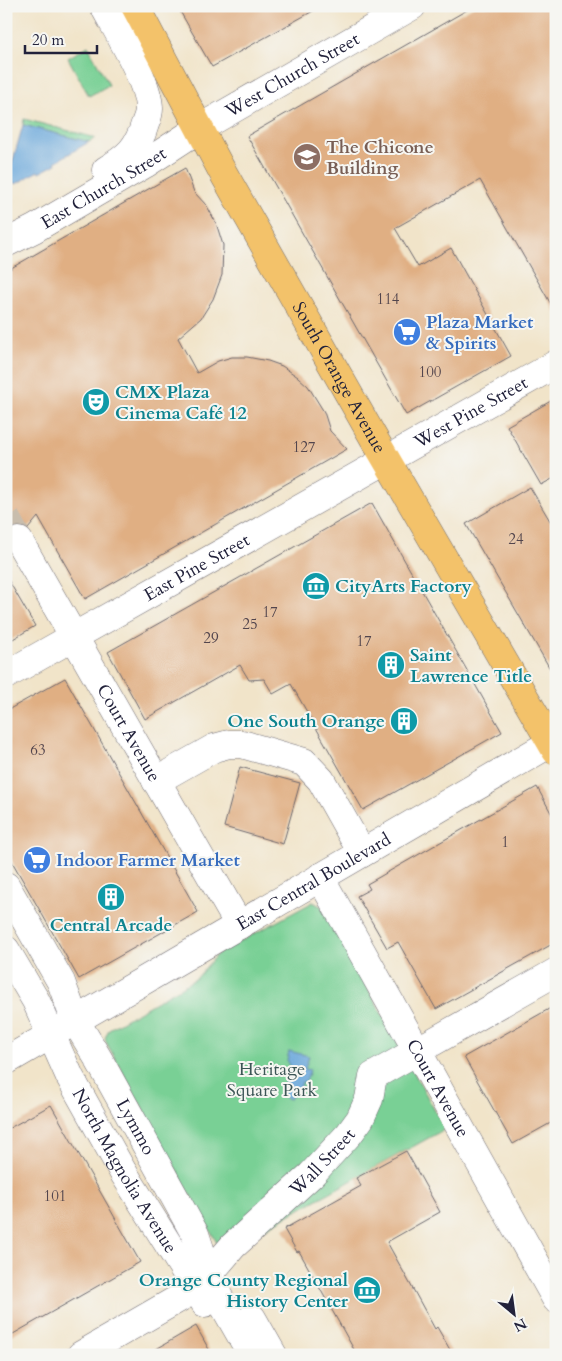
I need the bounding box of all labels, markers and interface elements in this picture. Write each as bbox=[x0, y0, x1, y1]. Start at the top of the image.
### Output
scale bar bbox=[25, 22, 98, 54]
street label: West Church Street bbox=[220, 27, 364, 124]
text: 20 m bbox=[32, 30, 64, 50]
place label: The Chicone Building bbox=[326, 135, 434, 181]
street label: East Church Street bbox=[36, 141, 172, 235]
school or university icon: The Chicone Building bbox=[292, 142, 322, 172]
house number: 114 bbox=[376, 289, 400, 309]
street label: South Orange Avenue bbox=[286, 297, 392, 458]
place label: Plaza Market & Spirits bbox=[426, 310, 534, 356]
supermarket icon: Plaza Market & Spirits bbox=[392, 317, 422, 347]
house number: 100 bbox=[418, 362, 442, 382]
street label: West Pine Street bbox=[409, 370, 533, 455]
place label: CMX Plaza Cinema Café 12 bbox=[115, 380, 247, 426]
theatre icon: CMX Plaza Cinema Café 12 bbox=[81, 387, 111, 417]
house number: 127 bbox=[292, 437, 316, 457]
street label: East Pine Street bbox=[139, 528, 255, 608]
house number: 24 bbox=[508, 529, 524, 549]
museum icon: CityArts Factory bbox=[301, 571, 331, 601]
place label: CityArts Factory bbox=[335, 574, 473, 599]
house number: 17 bbox=[262, 602, 278, 622]
house number: 25 bbox=[242, 614, 258, 634]
house number: 29 bbox=[203, 628, 219, 648]
house number: 17 bbox=[356, 631, 372, 651]
place label: Saint Lawrence Title bbox=[410, 643, 532, 689]
building icon: Saint Lawrence Title bbox=[376, 650, 406, 680]
street label: Court Avenue bbox=[91, 680, 166, 786]
building icon: One South Orange bbox=[389, 706, 419, 736]
place label: One South Orange bbox=[227, 709, 385, 734]
house number: 63 bbox=[30, 740, 46, 760]
street label: East Central Boulevard bbox=[232, 827, 396, 937]
house number: 1 bbox=[501, 832, 509, 852]
supermarket icon: Indoor Farmer Market bbox=[22, 845, 52, 875]
place label: Indoor Farmer Market bbox=[56, 848, 241, 873]
building icon: Central Arcade bbox=[96, 882, 126, 912]
place label: Central Arcade bbox=[50, 913, 172, 938]
street label: Court Avenue bbox=[400, 1035, 475, 1142]
park label: Heritage Square Park bbox=[227, 1057, 318, 1103]
street label: North Magnolia Avenue bbox=[66, 1084, 183, 1258]
street label: Lymmo bbox=[110, 1094, 161, 1160]
street label: Wall Street bbox=[283, 1124, 362, 1202]
house number: 101 bbox=[43, 1186, 67, 1206]
place label: Orange County Regional History Center bbox=[139, 1268, 349, 1314]
museum icon: Orange County Regional History Center bbox=[352, 1275, 382, 1305]
north arrow bbox=[490, 1288, 540, 1338]
text: N bbox=[510, 1314, 530, 1336]

